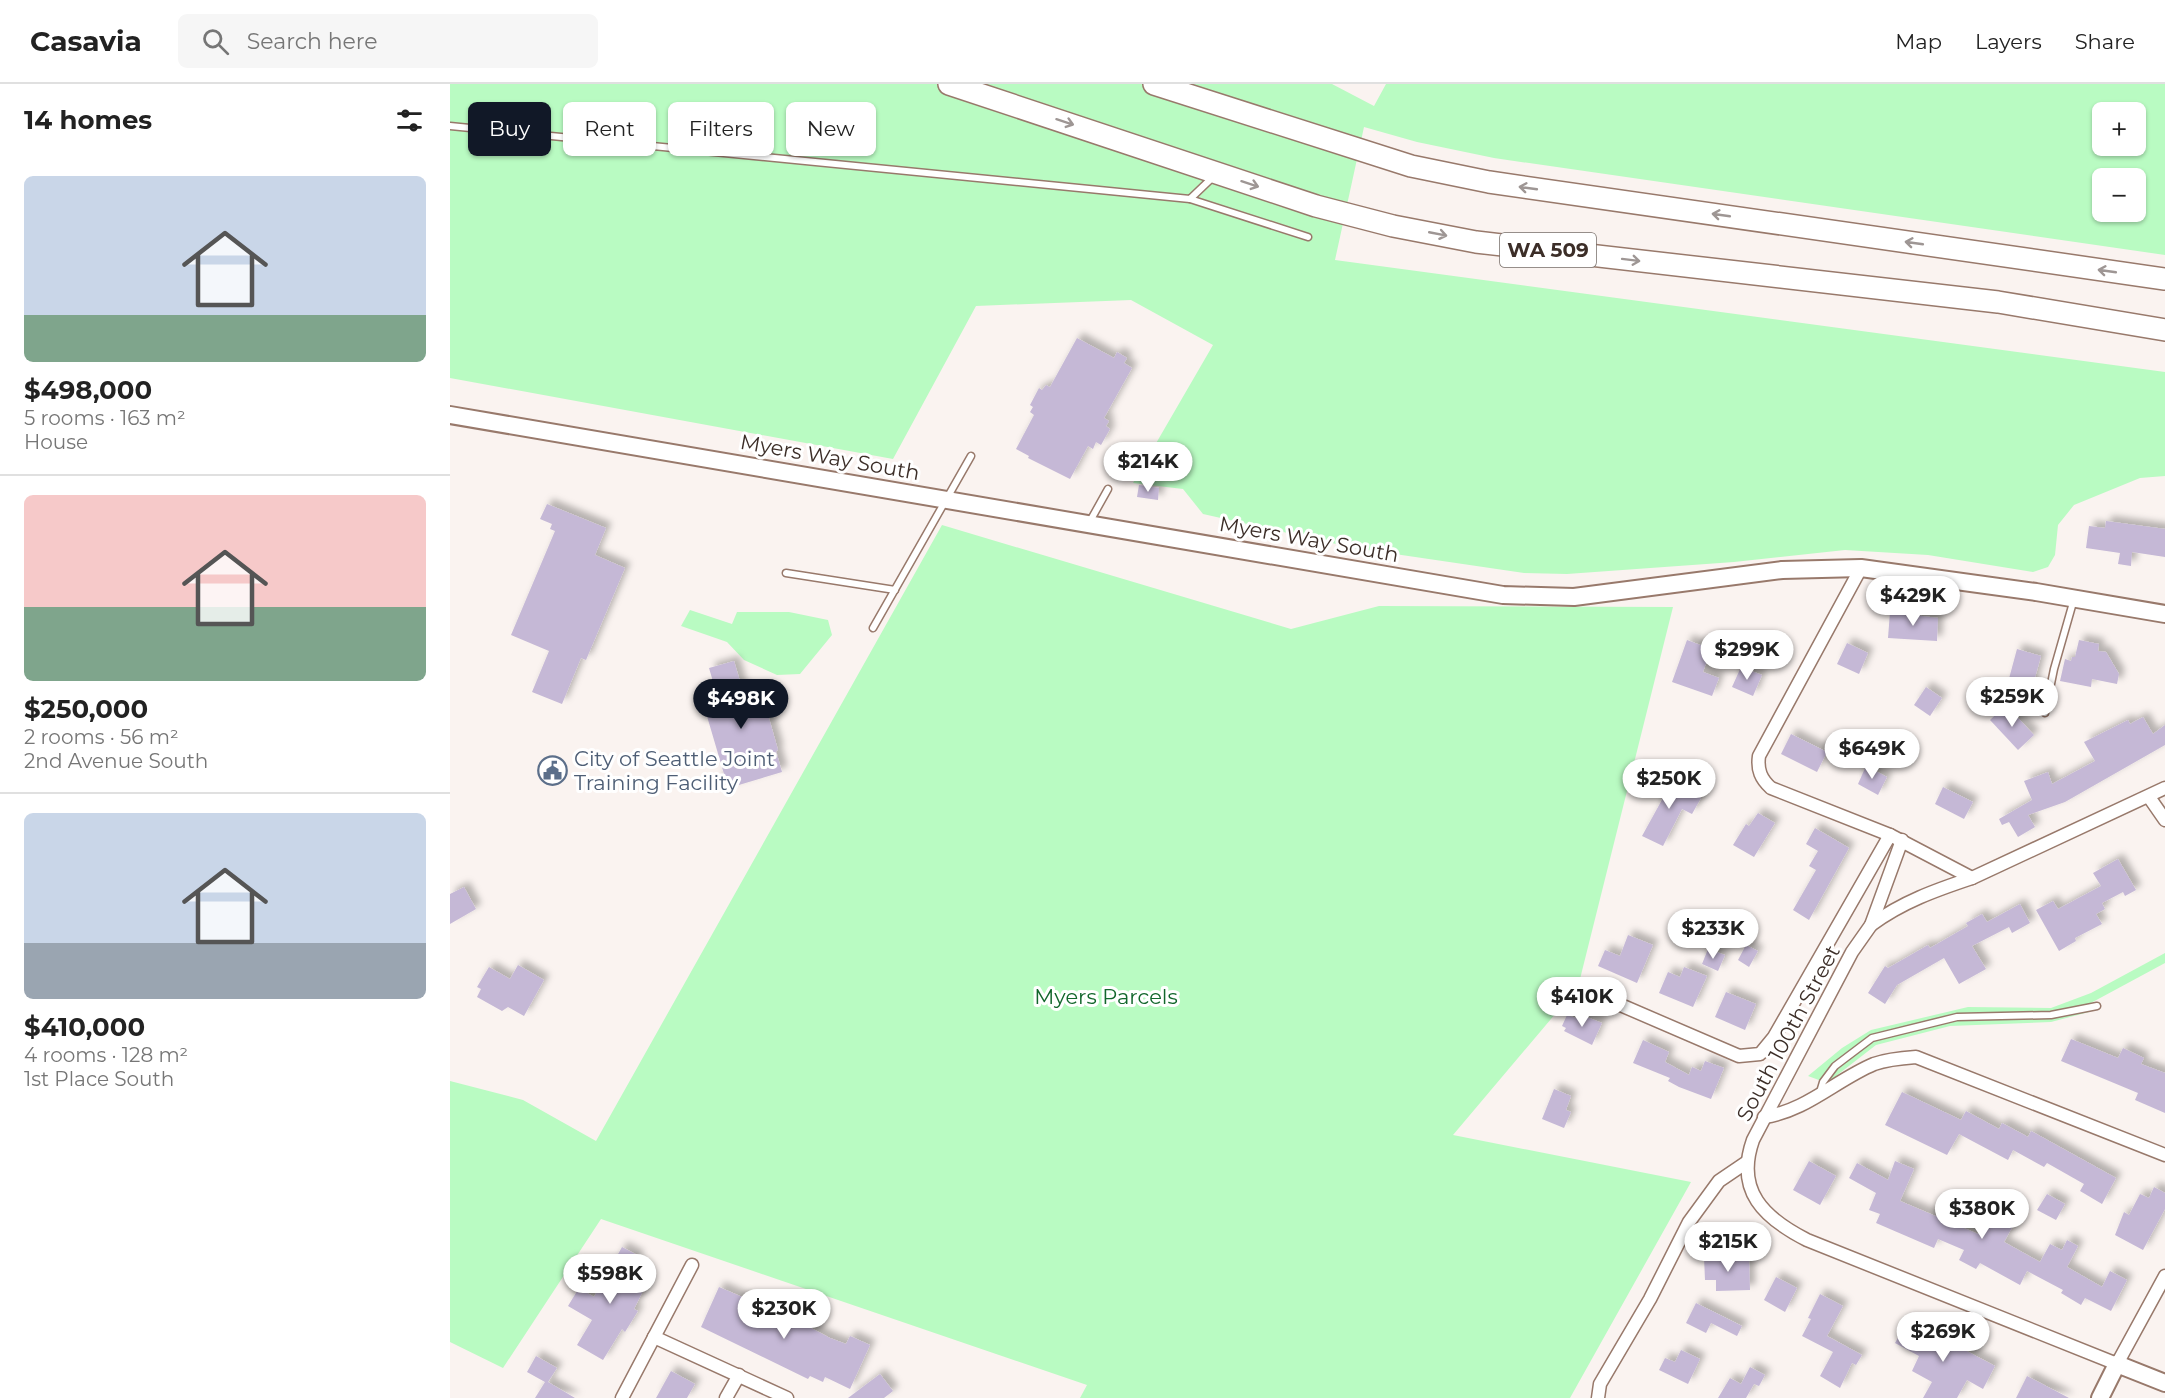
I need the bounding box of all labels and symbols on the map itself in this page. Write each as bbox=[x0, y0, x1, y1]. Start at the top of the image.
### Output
one-way arrow bbox=[1055, 118, 1074, 129]
one-way arrow bbox=[1240, 179, 1259, 190]
one-way arrow bbox=[1519, 182, 1538, 193]
one-way arrow bbox=[1712, 210, 1731, 221]
one-way arrow bbox=[1427, 229, 1447, 240]
road number: WA 509 bbox=[1500, 233, 1596, 267]
one-way arrow bbox=[1905, 237, 1924, 248]
one-way arrow bbox=[1621, 254, 1641, 265]
one-way arrow bbox=[2098, 265, 2117, 276]
street label: Myers Way South bbox=[738, 429, 922, 485]
pin: $214K bbox=[1106, 442, 1190, 493]
street label: Myers Way South bbox=[1217, 511, 1401, 567]
pin: $429K bbox=[1871, 576, 1955, 627]
pin: $299K bbox=[1705, 630, 1789, 681]
pin: $259K bbox=[1970, 677, 2054, 728]
pin: $498K bbox=[699, 679, 783, 730]
pin: $649K bbox=[1830, 729, 1914, 780]
place label: City of Seattle Joint Training Facility bbox=[574, 746, 775, 795]
public building icon: City of Seattle Joint Training Facility bbox=[537, 754, 569, 786]
pin: $250K bbox=[1627, 759, 1711, 810]
pin: $233K bbox=[1671, 909, 1755, 960]
street label: South 100th Street bbox=[1731, 941, 1845, 1125]
pin: $410K bbox=[1540, 977, 1624, 1028]
park label: Myers Parcels bbox=[1034, 984, 1178, 1009]
pin: $380K bbox=[1940, 1189, 2024, 1240]
pin: $215K bbox=[1686, 1222, 1770, 1273]
pin: $598K bbox=[568, 1254, 652, 1305]
pin: $230K bbox=[742, 1289, 826, 1340]
pin: $269K bbox=[1901, 1312, 1985, 1363]

